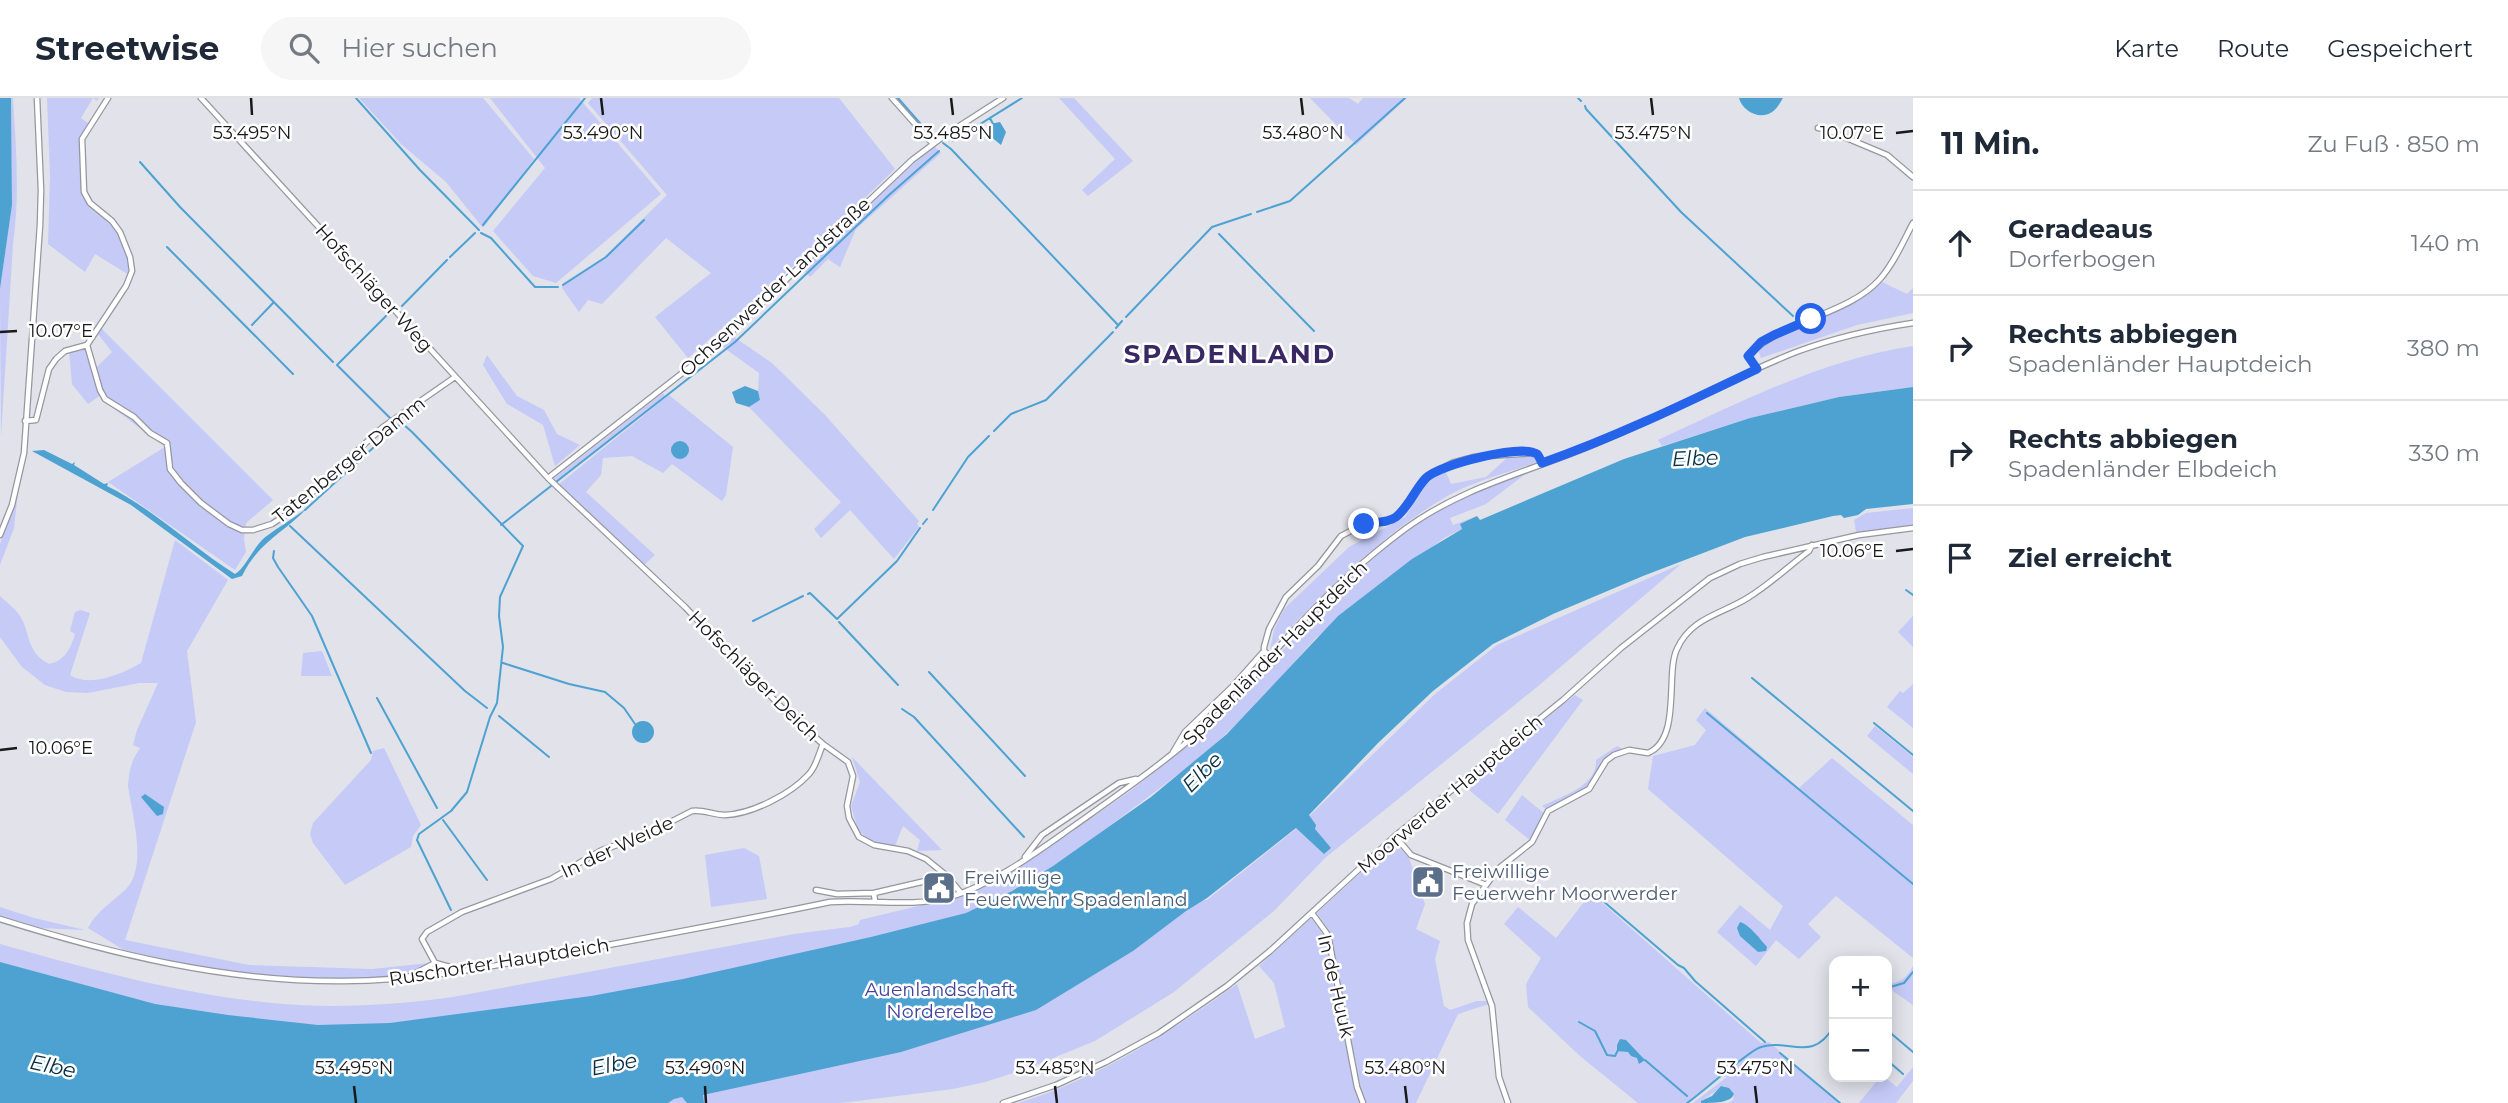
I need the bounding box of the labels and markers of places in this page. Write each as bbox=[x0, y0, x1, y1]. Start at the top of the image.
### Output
place label: Freiwillige Feuerwehr Moorwerder bbox=[1452, 860, 1678, 905]
public building icon: Freiwillige Feuerwehr Moorwerder bbox=[1409, 863, 1447, 901]
place label: Freiwillige Feuerwehr Spadenland bbox=[964, 866, 1188, 911]
public building icon: Freiwillige Feuerwehr Spadenland bbox=[920, 869, 958, 907]

